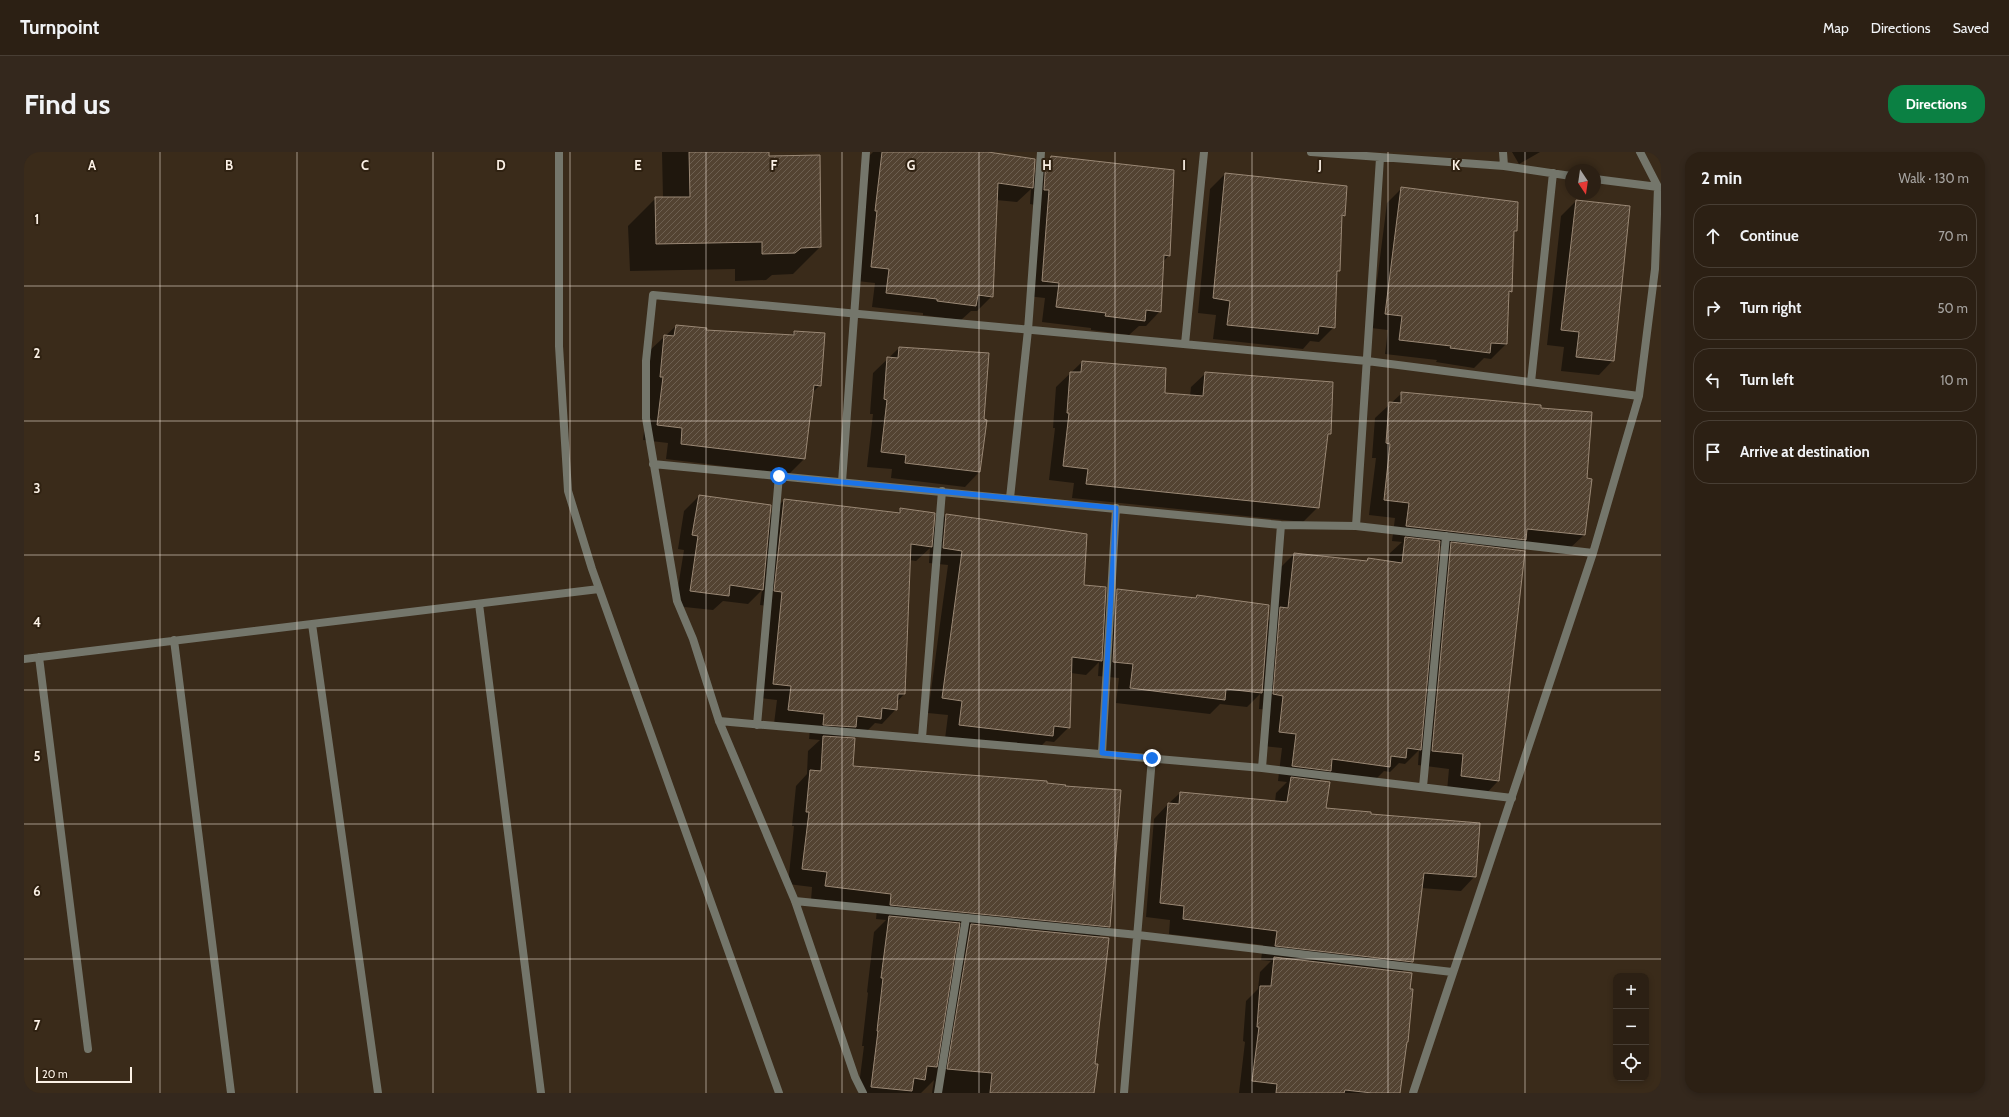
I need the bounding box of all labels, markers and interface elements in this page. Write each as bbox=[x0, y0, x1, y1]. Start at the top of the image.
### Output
text: Turnpoint bbox=[20, 16, 99, 39]
text: Map bbox=[1823, 19, 1849, 37]
text: Directions bbox=[1871, 19, 1931, 37]
text: Saved bbox=[1953, 19, 1989, 37]
button: Directions bbox=[1888, 85, 1985, 123]
text: Find us bbox=[24, 87, 110, 121]
text: A bbox=[88, 157, 97, 173]
text: B bbox=[225, 157, 233, 173]
text: C bbox=[361, 157, 369, 173]
text: D bbox=[496, 157, 506, 173]
text: E bbox=[634, 157, 642, 173]
text: F bbox=[771, 157, 778, 173]
text: G bbox=[907, 157, 916, 173]
text: H bbox=[1042, 157, 1052, 173]
text: I bbox=[1182, 157, 1186, 173]
text: J bbox=[1317, 157, 1322, 173]
text: K bbox=[1452, 157, 1461, 173]
north arrow bbox=[1565, 164, 1601, 200]
text: 2 min bbox=[1701, 168, 1742, 188]
text: Walk · 130 m bbox=[1898, 170, 1969, 186]
text: 1 bbox=[35, 211, 39, 227]
icon: ahead bbox=[1702, 225, 1724, 247]
text: Continue bbox=[1740, 227, 1799, 245]
text: 70 m bbox=[1938, 228, 1968, 244]
icon: right bbox=[1702, 297, 1724, 319]
text: Turn right bbox=[1740, 299, 1801, 317]
text: 50 m bbox=[1938, 300, 1968, 316]
text: 2 bbox=[34, 345, 41, 361]
icon: left bbox=[1702, 369, 1724, 391]
text: Turn left bbox=[1740, 371, 1794, 389]
text: 10 m bbox=[1940, 372, 1968, 388]
icon: arrive bbox=[1702, 441, 1724, 463]
text: Arrive at destination bbox=[1740, 443, 1870, 461]
route start bbox=[770, 467, 788, 485]
text: 3 bbox=[33, 480, 41, 496]
text: 4 bbox=[33, 614, 41, 630]
text: 5 bbox=[34, 748, 41, 764]
route end bbox=[1143, 749, 1161, 767]
text: 6 bbox=[33, 883, 41, 899]
map controls bbox=[1613, 973, 1649, 1081]
button: + bbox=[1613, 973, 1649, 1009]
button: − bbox=[1613, 1009, 1649, 1045]
text: 7 bbox=[34, 1017, 41, 1033]
button: locate bbox=[1613, 1045, 1649, 1081]
scale bar bbox=[36, 1065, 132, 1084]
text: 20 m bbox=[42, 1067, 68, 1081]

